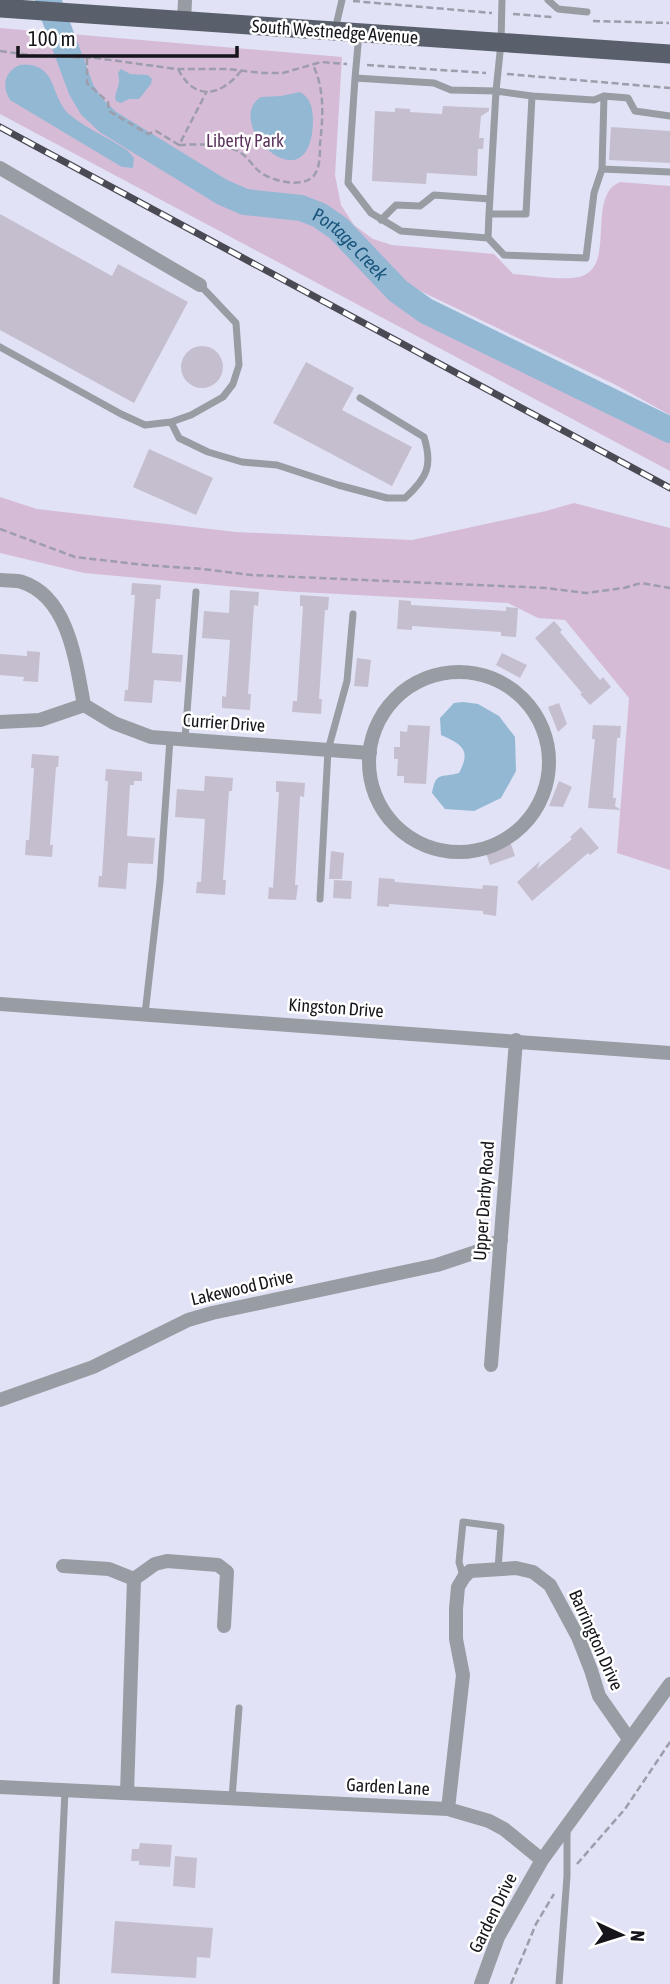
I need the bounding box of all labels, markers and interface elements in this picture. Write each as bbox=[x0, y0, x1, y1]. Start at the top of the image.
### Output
scale bar bbox=[18, 14, 236, 58]
street label: South Westnedge Avenue bbox=[251, 15, 419, 48]
text: 100 m bbox=[28, 26, 76, 50]
park label: Liberty Park bbox=[206, 130, 284, 151]
water label: Portage Creek bbox=[310, 203, 393, 285]
street label: Currier Drive bbox=[182, 709, 266, 736]
street label: Kingston Drive bbox=[288, 994, 384, 1021]
street label: Upper Darby Road bbox=[469, 1140, 498, 1262]
street label: Lakewood Drive bbox=[189, 1266, 295, 1309]
street label: Barrington Drive bbox=[565, 1586, 628, 1693]
street label: Garden Lane bbox=[346, 1774, 430, 1799]
street label: Garden Drive bbox=[464, 1870, 521, 1956]
north arrow bbox=[586, 1900, 656, 1970]
text: N bbox=[627, 1930, 649, 1943]

